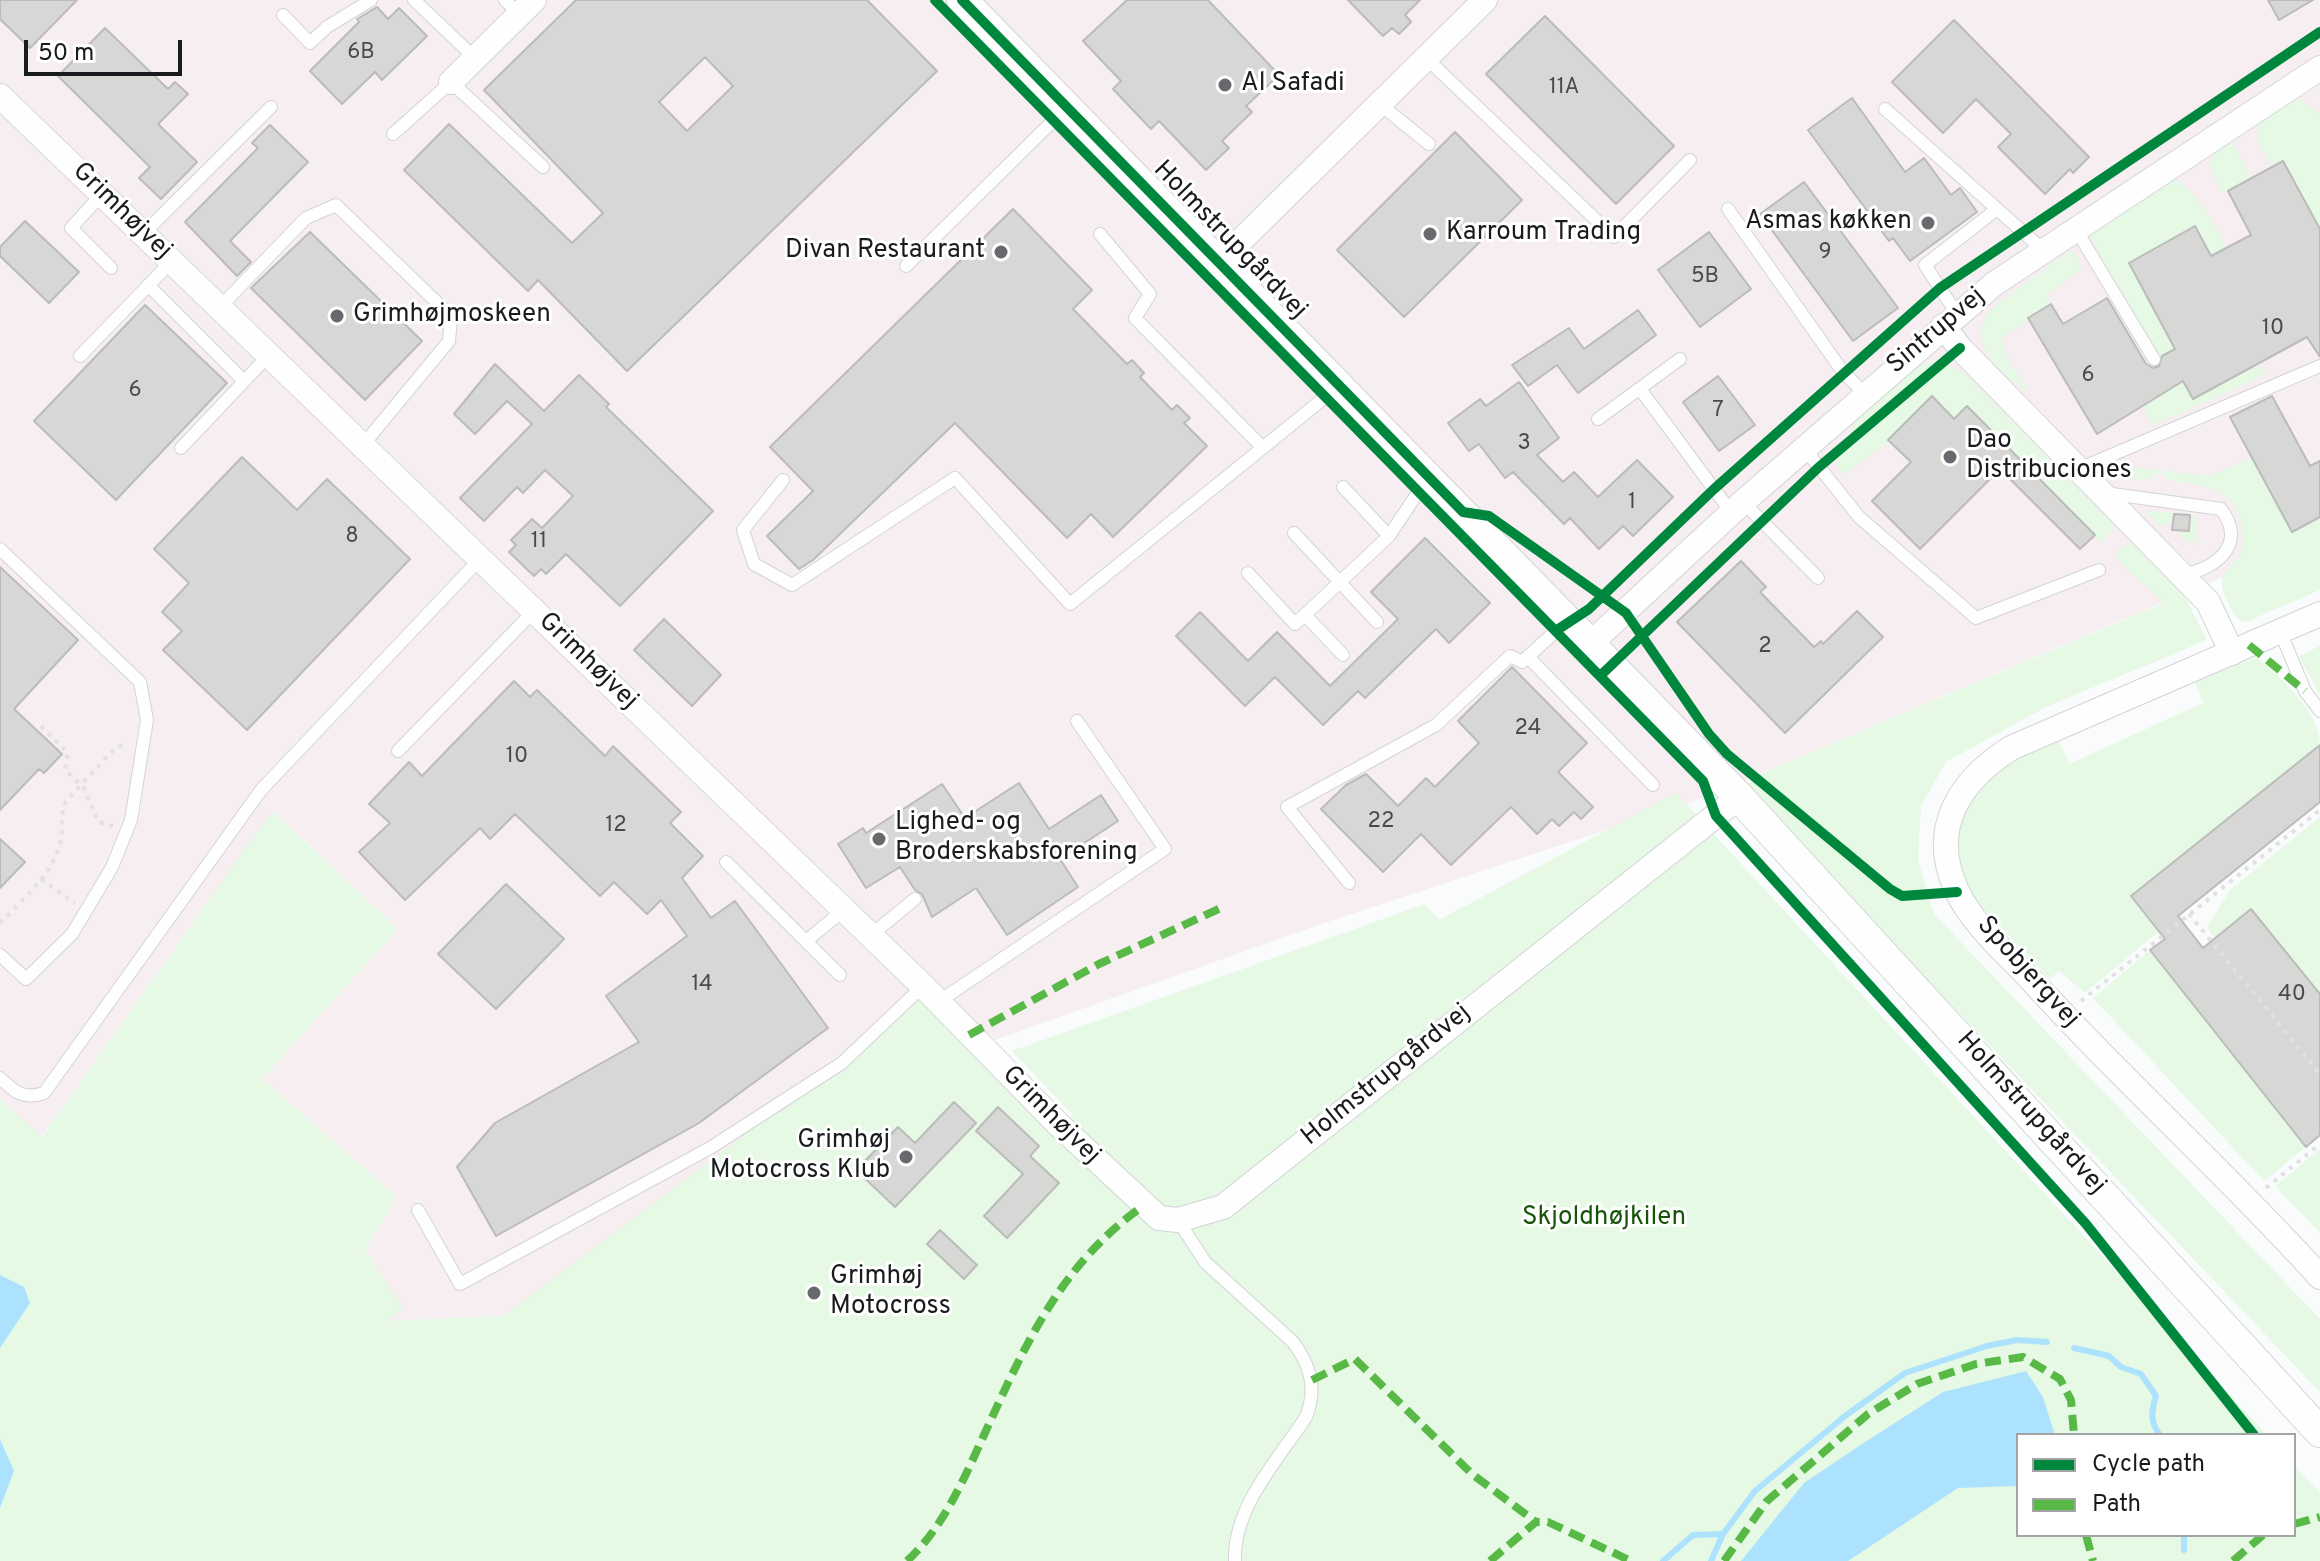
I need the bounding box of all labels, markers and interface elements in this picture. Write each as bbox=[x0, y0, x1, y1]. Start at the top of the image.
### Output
scale bar bbox=[28, 24, 186, 74]
text: 50 m bbox=[38, 39, 94, 69]
house number: 6B bbox=[347, 41, 375, 67]
place label: Al Safadi bbox=[1241, 69, 1345, 101]
marker: Al Safadi bbox=[1216, 76, 1234, 94]
house number: 11A bbox=[1549, 76, 1579, 102]
street label: Holmstrupgårdvej bbox=[1145, 155, 1313, 327]
street label: Grimhøjvej bbox=[65, 157, 177, 267]
place label: Asmas køkken bbox=[1745, 207, 1912, 239]
marker: Asmas køkken bbox=[1919, 214, 1937, 232]
place label: Karroum Trading bbox=[1446, 218, 1641, 250]
marker: Karroum Trading bbox=[1421, 225, 1439, 243]
place label: Divan Restaurant bbox=[785, 236, 985, 268]
house number: 9 bbox=[1818, 241, 1832, 267]
marker: Divan Restaurant bbox=[992, 243, 1010, 261]
house number: 5B bbox=[1691, 265, 1719, 291]
street label: Sintrupvej bbox=[1882, 282, 1992, 382]
place label: Grimhøjmoskeen bbox=[353, 300, 551, 332]
marker: Grimhøjmoskeen bbox=[328, 307, 346, 325]
house number: 10 bbox=[2262, 317, 2284, 343]
house number: 6 bbox=[2081, 364, 2095, 390]
house number: 6 bbox=[128, 379, 142, 405]
house number: 7 bbox=[1712, 399, 1724, 425]
place label: Dao Distribuciones bbox=[1966, 426, 2132, 488]
house number: 3 bbox=[1517, 432, 1531, 458]
marker: Dao Distribuciones bbox=[1941, 448, 1959, 466]
house number: 1 bbox=[1628, 491, 1636, 517]
house number: 8 bbox=[345, 525, 359, 551]
house number: 11 bbox=[531, 530, 547, 556]
street label: Grimhøjvej bbox=[531, 607, 643, 717]
house number: 2 bbox=[1758, 635, 1772, 661]
house number: 24 bbox=[1515, 717, 1541, 743]
house number: 10 bbox=[506, 745, 528, 771]
place label: Lighed- og Broderskabsforening bbox=[895, 808, 1138, 870]
house number: 22 bbox=[1368, 810, 1394, 836]
house number: 12 bbox=[605, 814, 627, 840]
marker: Lighed- og Broderskabsforening bbox=[870, 830, 888, 848]
street label: Spobjergvej bbox=[1969, 911, 2085, 1035]
house number: 14 bbox=[691, 973, 713, 999]
house number: 40 bbox=[2278, 983, 2306, 1009]
street label: Holmstrupgårdvej bbox=[1296, 998, 1478, 1154]
street label: Holmstrupgårdvej bbox=[1949, 1026, 2111, 1202]
street label: Grimhøjvej bbox=[994, 1060, 1106, 1172]
place label: Grimhøj Motocross Klub bbox=[710, 1126, 890, 1188]
marker: Grimhøj Motocross Klub bbox=[897, 1148, 915, 1166]
park label: Skjoldhøjkilen bbox=[1522, 1203, 1686, 1235]
place label: Grimhøj Motocross bbox=[830, 1262, 951, 1324]
marker: Grimhøj Motocross bbox=[805, 1284, 823, 1302]
legend bbox=[2016, 1433, 2296, 1537]
text: Cycle path bbox=[2092, 1450, 2205, 1480]
text: Path bbox=[2092, 1490, 2141, 1520]

